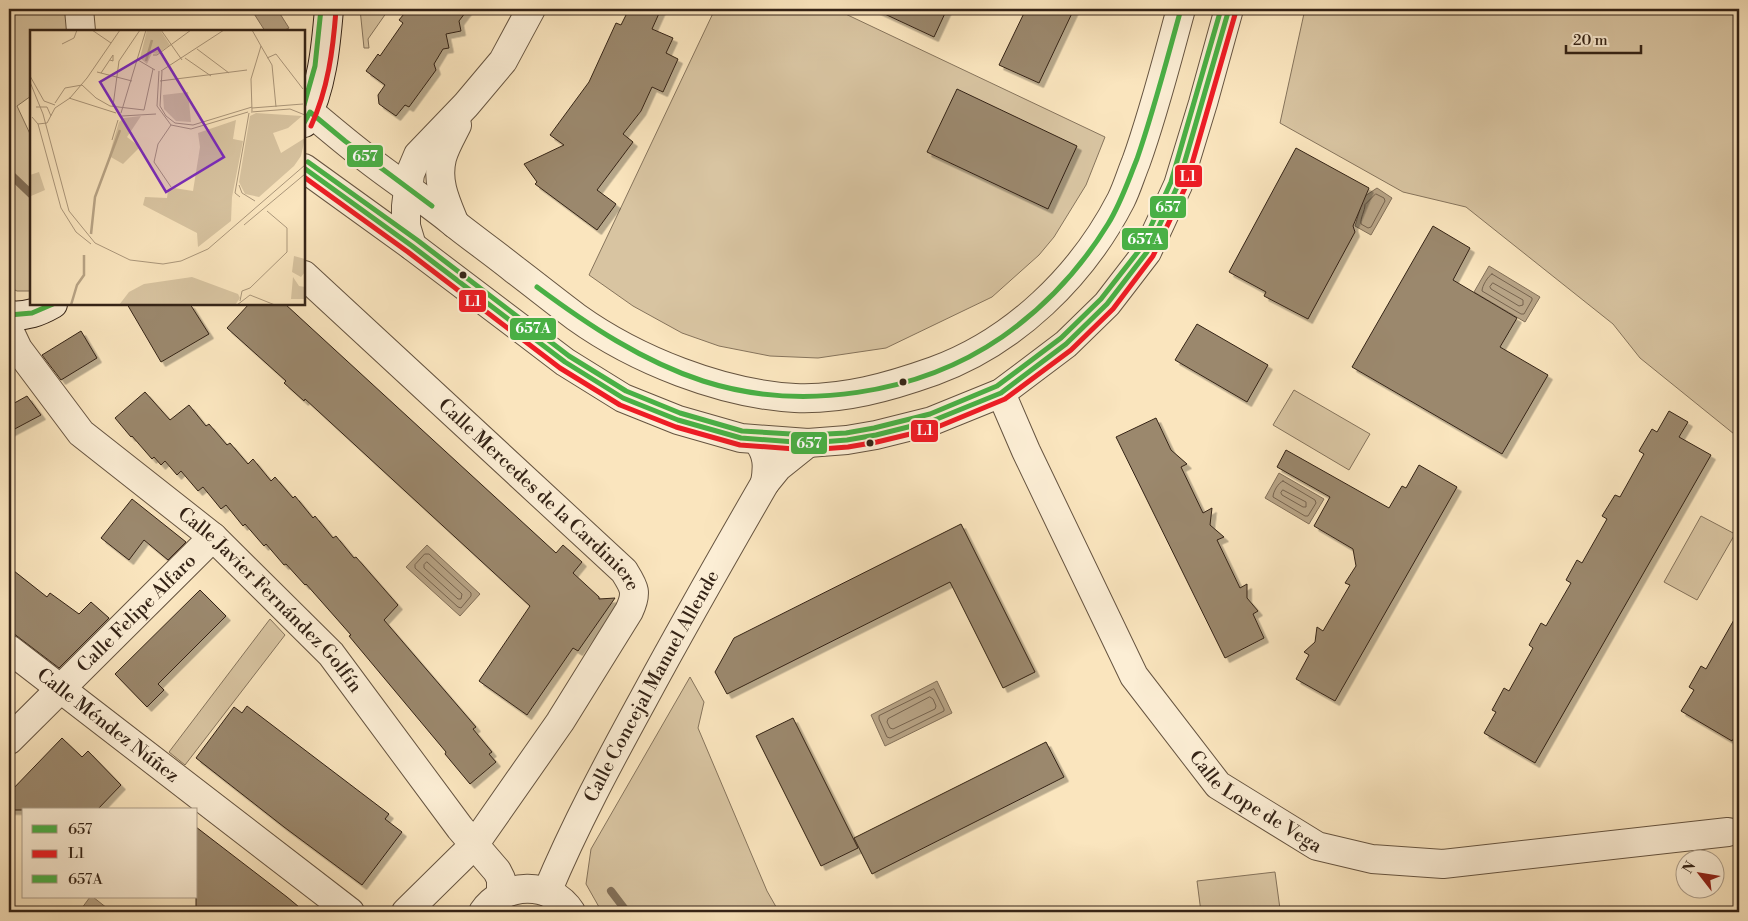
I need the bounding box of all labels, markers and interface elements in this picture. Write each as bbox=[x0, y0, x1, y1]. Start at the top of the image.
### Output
scale bar bbox=[1566, 22, 1640, 54]
inset map bbox=[30, 30, 305, 305]
text: 20 m bbox=[1573, 31, 1608, 50]
line badge: 657 bbox=[346, 144, 384, 168]
text: 657 bbox=[352, 148, 378, 166]
line badge: L1 bbox=[1174, 164, 1203, 188]
text: L1 bbox=[1180, 168, 1196, 186]
line badge: 657 bbox=[1149, 195, 1187, 219]
text: 657 bbox=[1155, 199, 1181, 217]
line badge: 657A bbox=[1121, 227, 1169, 251]
text: 657A bbox=[1127, 231, 1164, 249]
unlabelled marker bbox=[458, 270, 468, 280]
line badge: L1 bbox=[458, 289, 487, 313]
text: L1 bbox=[465, 293, 481, 311]
line badge: 657A bbox=[509, 317, 557, 341]
text: 657A bbox=[515, 320, 552, 338]
unlabelled marker bbox=[898, 377, 908, 387]
street label: Calle Mercedes de la Cardiniere bbox=[433, 393, 645, 594]
line badge: L1 bbox=[910, 419, 939, 443]
text: L1 bbox=[917, 422, 933, 440]
line badge: 657 bbox=[790, 431, 828, 455]
text: 657 bbox=[796, 435, 822, 453]
unlabelled marker bbox=[865, 438, 875, 448]
street label: Calle Javier Fernández Golfín bbox=[173, 502, 368, 697]
street label: Calle Felipe Alfaro bbox=[72, 549, 201, 677]
street label: Calle Concejal Manuel Allende bbox=[579, 566, 725, 806]
street label: Calle Méndez Núñez bbox=[32, 663, 184, 788]
street label: Calle Lope de Vega bbox=[1184, 745, 1327, 858]
legend bbox=[22, 808, 198, 898]
text: 657 bbox=[68, 820, 93, 839]
text: L1 bbox=[68, 844, 85, 863]
north arrow bbox=[1676, 848, 1726, 898]
text: N bbox=[1679, 858, 1700, 877]
text: 657A bbox=[68, 870, 103, 889]

